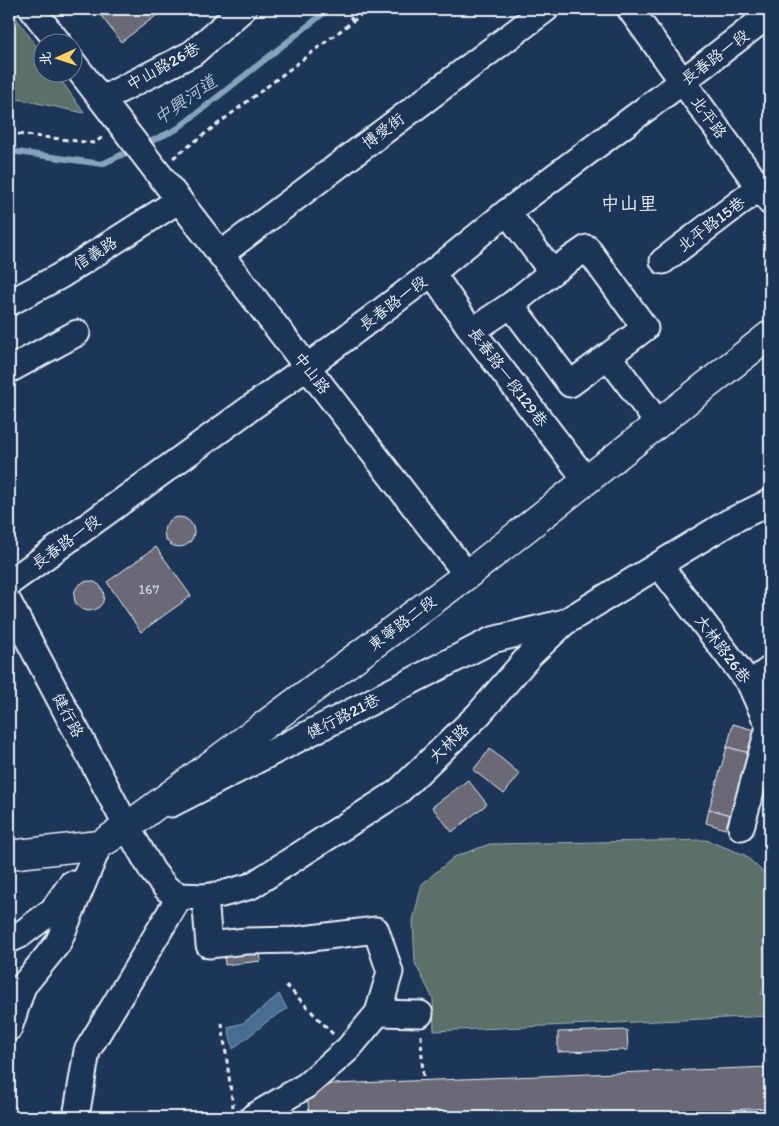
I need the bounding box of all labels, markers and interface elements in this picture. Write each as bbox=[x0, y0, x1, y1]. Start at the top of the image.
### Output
street label: 長春路一段 bbox=[677, 25, 753, 89]
north arrow bbox=[32, 32, 82, 82]
street label: 中山路26巷 bbox=[123, 38, 203, 94]
text: 北 bbox=[37, 51, 54, 66]
water label: 中興河道 bbox=[149, 69, 222, 130]
street label: 北平路 bbox=[687, 92, 731, 142]
street label: 博愛街 bbox=[358, 109, 408, 153]
district label: 中山里 bbox=[600, 192, 658, 215]
street label: 北平路15巷 bbox=[673, 192, 749, 256]
street label: 信義路 bbox=[70, 232, 120, 274]
street label: 長春路一段 bbox=[355, 271, 431, 335]
street label: 長春路一段129巷 bbox=[464, 323, 552, 431]
street label: 中山路 bbox=[290, 348, 334, 398]
street label: 長春路一段 bbox=[28, 511, 104, 573]
house number: 167 bbox=[139, 581, 159, 598]
street label: 東寧路二段 bbox=[364, 591, 440, 655]
street label: 大林路26巷 bbox=[691, 611, 755, 687]
street label: 健行路 bbox=[48, 689, 88, 741]
street label: 健行路21巷 bbox=[303, 689, 383, 743]
street label: 大林路 bbox=[425, 719, 473, 767]

